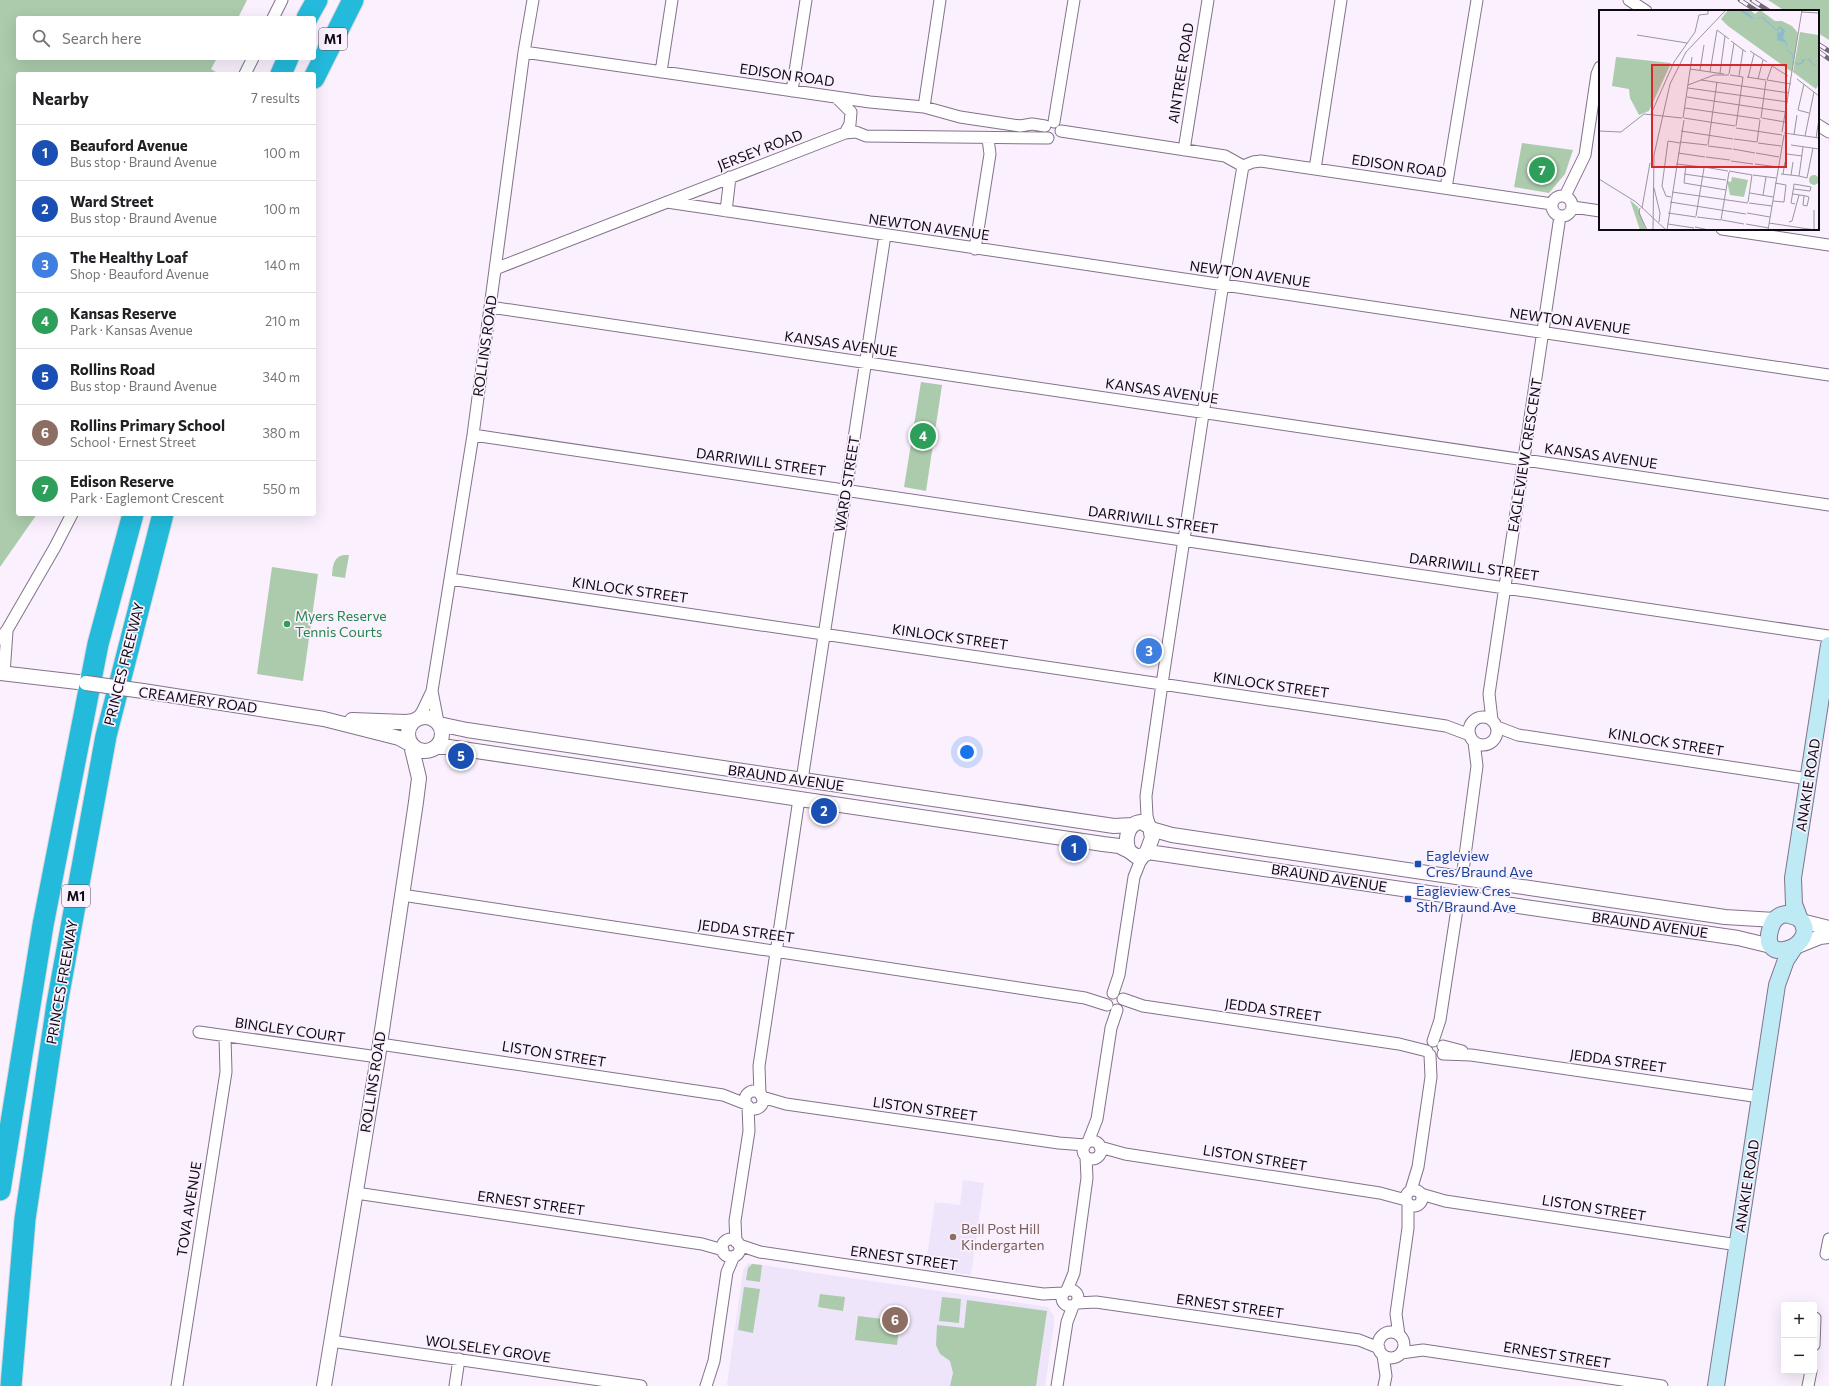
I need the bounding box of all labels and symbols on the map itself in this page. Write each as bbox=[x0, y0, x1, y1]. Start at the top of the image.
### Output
inset map bbox=[1599, 10, 1819, 230]
street label: AINTREE ROAD bbox=[1164, 21, 1197, 125]
road number: M1 bbox=[319, 28, 347, 50]
street label: EDISON ROAD bbox=[739, 59, 836, 90]
street label: JERSEY ROAD bbox=[715, 125, 805, 174]
street label: EDISON ROAD bbox=[1351, 150, 1448, 181]
pin: 7 bbox=[1529, 155, 1555, 185]
street label: NEWTON AVENUE bbox=[867, 210, 991, 243]
street label: NEWTON AVENUE bbox=[1188, 257, 1312, 290]
street label: ROLLINS ROAD bbox=[469, 294, 500, 398]
street label: NEWTON AVENUE bbox=[1508, 304, 1632, 337]
street label: KANSAS AVENUE bbox=[783, 327, 899, 360]
street label: KANSAS AVENUE bbox=[1104, 374, 1220, 407]
street label: EAGLEVIEW CRESCENT bbox=[1504, 377, 1545, 533]
pin: 4 bbox=[910, 421, 936, 451]
street label: WARD STREET bbox=[831, 435, 863, 533]
street label: KANSAS AVENUE bbox=[1543, 439, 1659, 472]
street label: DARRIWILL STREET bbox=[695, 444, 827, 479]
street label: DARRIWILL STREET bbox=[1087, 502, 1219, 537]
street label: DARRIWILL STREET bbox=[1408, 549, 1540, 584]
street label: KINLOCK STREET bbox=[571, 573, 689, 606]
street label: PRINCES FREEWAY bbox=[100, 601, 147, 727]
place label: Myers Reserve Tennis Courts bbox=[295, 607, 387, 640]
marker: Myers Reserve Tennis Courts bbox=[282, 619, 292, 629]
street label: KINLOCK STREET bbox=[891, 620, 1009, 653]
pin: 3 bbox=[1136, 636, 1162, 666]
street label: KINLOCK STREET bbox=[1212, 668, 1330, 701]
street label: CREAMERY ROAD bbox=[138, 683, 258, 716]
street label: KINLOCK STREET bbox=[1607, 724, 1725, 759]
street label: ANAKIE ROAD bbox=[1792, 737, 1823, 833]
pin: 5 bbox=[448, 741, 474, 771]
your location bbox=[957, 742, 977, 762]
street label: BRAUND AVENUE bbox=[727, 761, 845, 794]
pin: 2 bbox=[811, 796, 837, 826]
pin: 1 bbox=[1061, 833, 1087, 863]
place label: Eagleview Cres/Braund Ave bbox=[1426, 847, 1533, 880]
marker: Eagleview Cres/Braund Ave bbox=[1413, 859, 1423, 869]
street label: BRAUND AVENUE bbox=[1270, 860, 1388, 895]
place label: Eagleview Cres Sth/Braund Ave bbox=[1416, 882, 1516, 915]
road number: M1 bbox=[62, 885, 90, 907]
marker: Eagleview Cres Sth/Braund Ave bbox=[1403, 894, 1413, 904]
street label: BRAUND AVENUE bbox=[1591, 908, 1709, 941]
street label: JEDDA STREET bbox=[697, 915, 795, 946]
street label: PRINCES FREEWAY bbox=[42, 918, 81, 1046]
street label: JEDDA STREET bbox=[1224, 994, 1322, 1025]
street label: BINGLEY COURT bbox=[234, 1013, 346, 1046]
street label: ROLLINS ROAD bbox=[356, 1030, 389, 1134]
street label: LISTON STREET bbox=[501, 1037, 607, 1070]
street label: JEDDA STREET bbox=[1569, 1045, 1667, 1076]
street label: LISTON STREET bbox=[872, 1093, 978, 1124]
street label: ANAKIE ROAD bbox=[1731, 1138, 1762, 1234]
street label: LISTON STREET bbox=[1202, 1141, 1308, 1174]
street label: TOVA AVENUE bbox=[173, 1160, 204, 1258]
street label: ERNEST STREET bbox=[476, 1187, 586, 1218]
street label: LISTON STREET bbox=[1541, 1191, 1647, 1224]
place label: Bell Post Hill Kindergarten bbox=[961, 1220, 1045, 1253]
marker: Bell Post Hill Kindergarten bbox=[948, 1232, 958, 1242]
street label: ERNEST STREET bbox=[849, 1242, 959, 1273]
street label: ERNEST STREET bbox=[1175, 1290, 1285, 1321]
pin: 6 bbox=[882, 1305, 908, 1335]
street label: WOLSELEY GROVE bbox=[424, 1331, 552, 1366]
street label: ERNEST STREET bbox=[1502, 1338, 1612, 1371]

